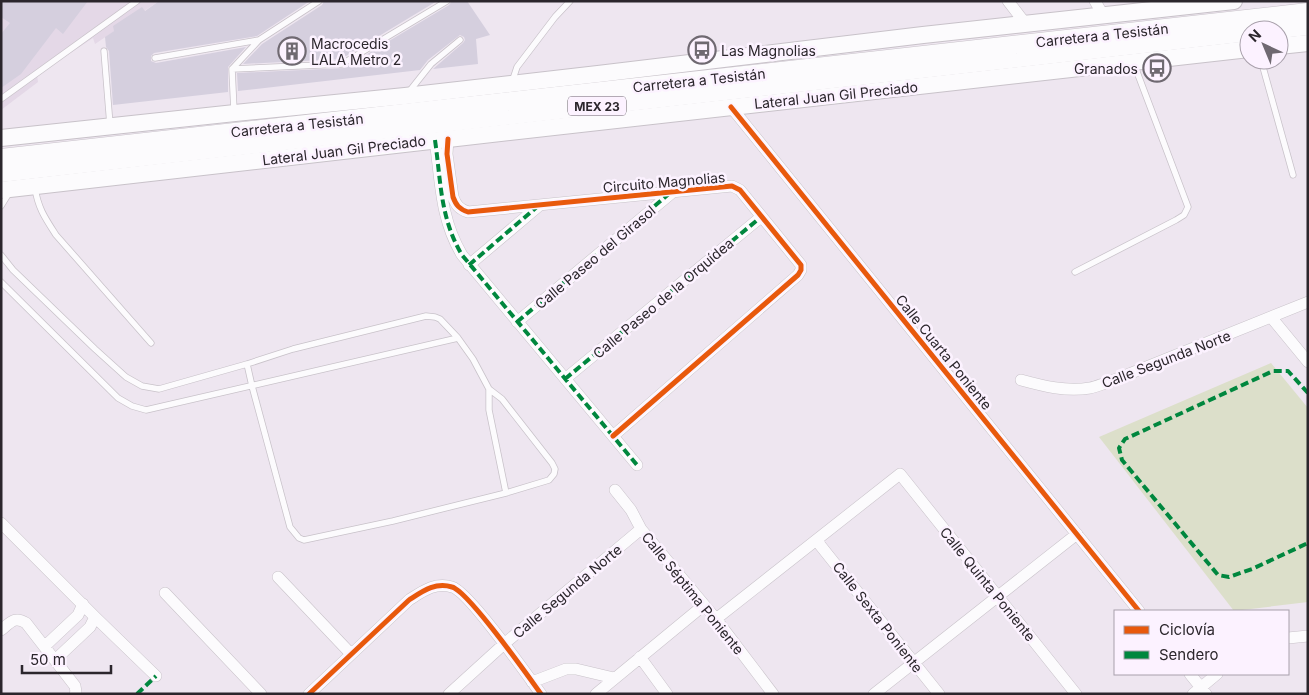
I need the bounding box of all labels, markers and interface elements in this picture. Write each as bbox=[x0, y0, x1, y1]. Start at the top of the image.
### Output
street label: Carretera a Tesistán bbox=[1035, 20, 1169, 50]
north arrow bbox=[1239, 20, 1289, 70]
text: N bbox=[1245, 25, 1264, 45]
place label: Macrocedis LALA Metro 2 bbox=[311, 35, 401, 68]
bus stop icon: Las Magnolias bbox=[687, 35, 717, 65]
building icon: Macrocedis LALA Metro 2 bbox=[277, 36, 307, 66]
place label: Las Magnolias bbox=[721, 42, 816, 59]
bus stop icon: Granados bbox=[1142, 53, 1172, 83]
place label: Granados bbox=[1074, 60, 1138, 77]
street label: Carretera a Tesistán bbox=[632, 65, 766, 95]
street label: Lateral Juan Gil Preciado bbox=[753, 78, 919, 112]
road number: MEX 23 bbox=[568, 96, 626, 115]
street label: Carretera a Tesistán bbox=[230, 110, 364, 140]
street label: Lateral Juan Gil Preciado bbox=[261, 132, 427, 168]
street label: Circuito Magnolias bbox=[602, 168, 726, 196]
street label: Calle Paseo del Girasol bbox=[531, 202, 659, 312]
street label: Calle Paseo de la Orquídea bbox=[589, 234, 737, 362]
street label: Calle Cuarta Poniente bbox=[892, 291, 996, 413]
street label: Calle Segunda Norte bbox=[1099, 327, 1233, 391]
street label: Calle Quinta Poniente bbox=[937, 523, 1039, 645]
street label: Calle Séptima Poniente bbox=[638, 528, 748, 658]
street label: Calle Segunda Norte bbox=[509, 541, 625, 641]
street label: Calle Sexta Poniente bbox=[829, 558, 927, 676]
legend bbox=[1114, 610, 1289, 675]
text: Ciclovía bbox=[1159, 620, 1215, 639]
scale bar bbox=[22, 642, 111, 674]
text: Sendero bbox=[1159, 645, 1219, 664]
text: 50 m bbox=[30, 650, 66, 669]

